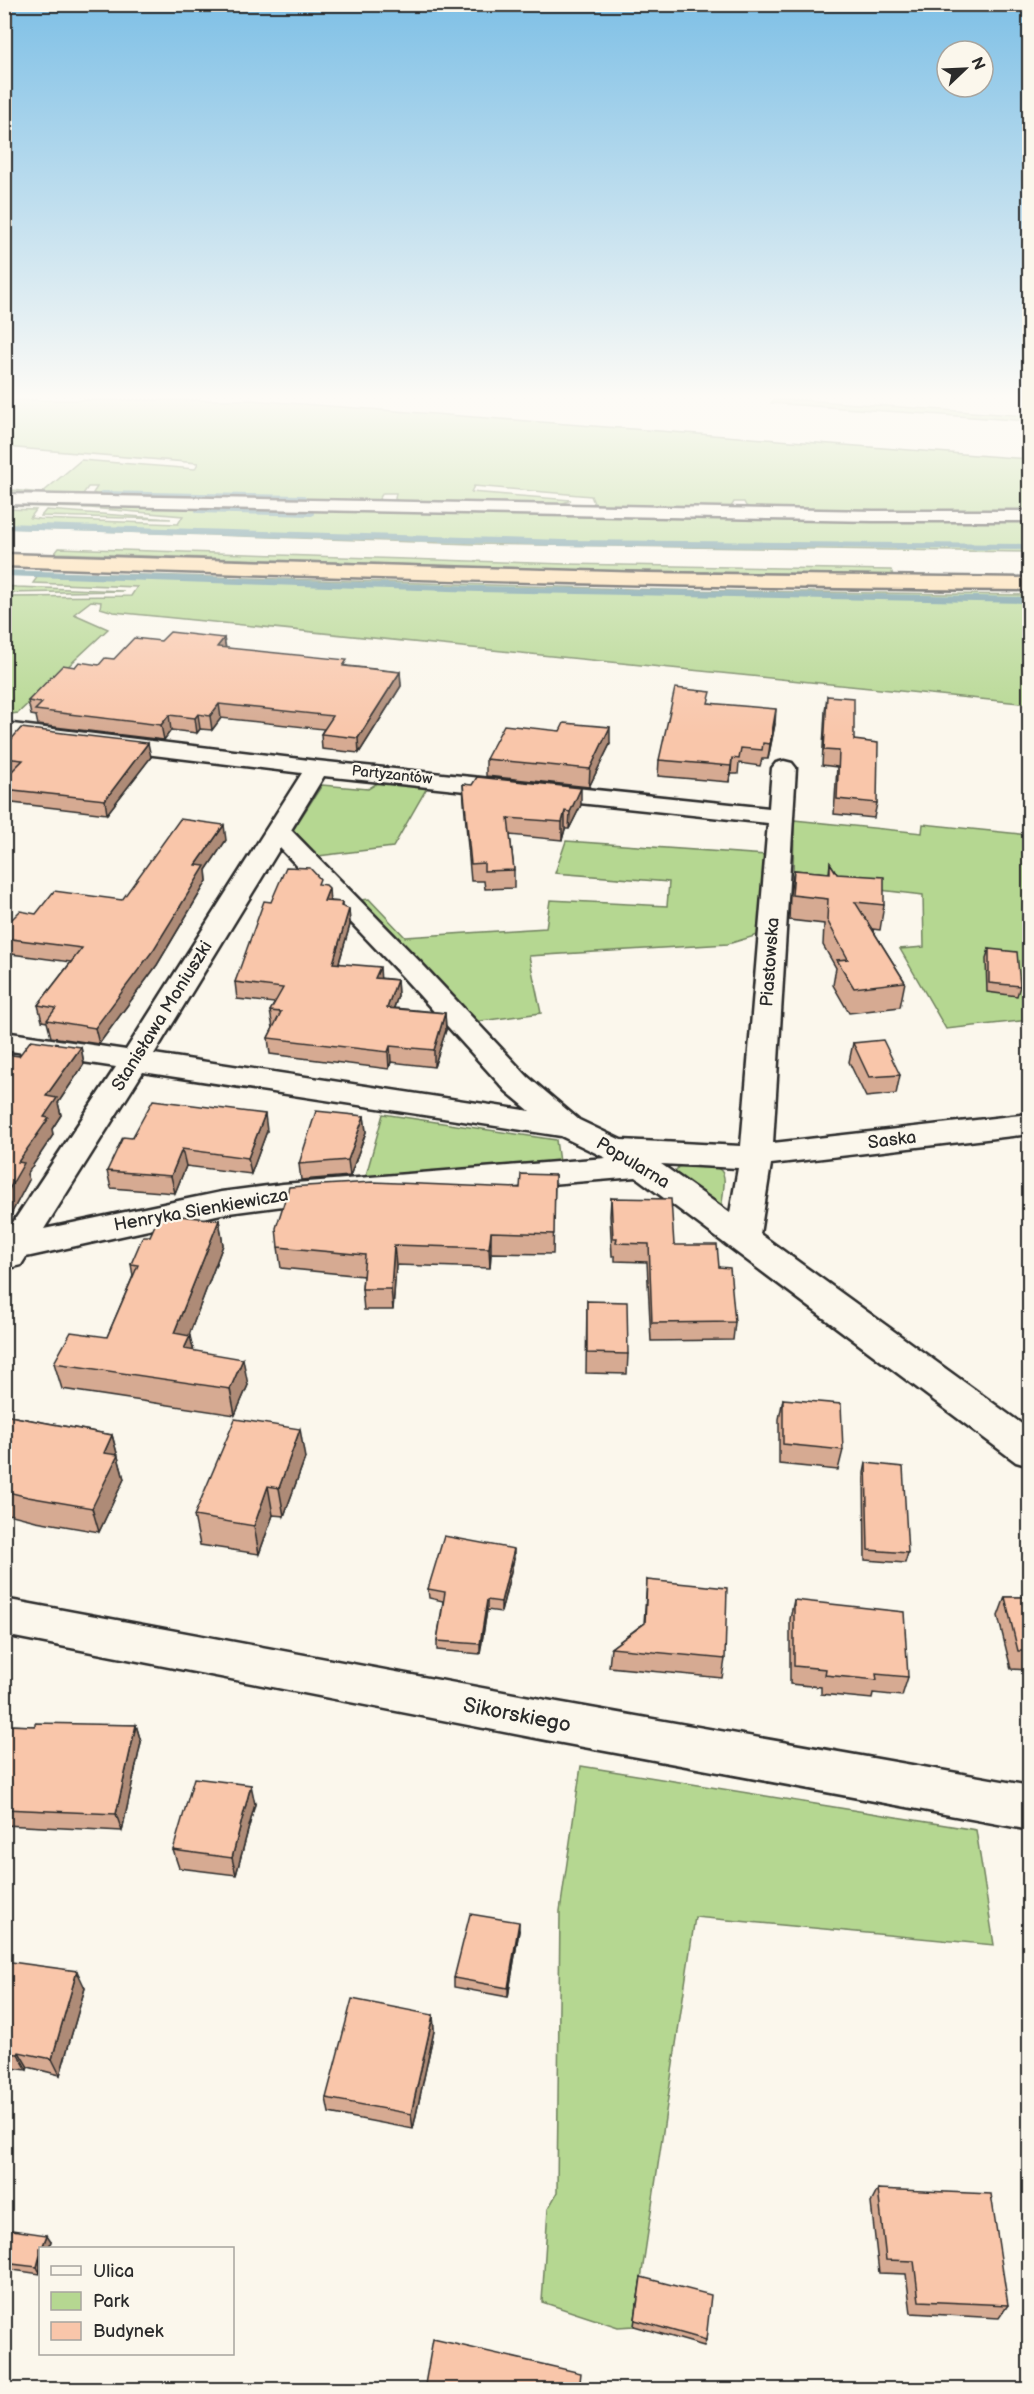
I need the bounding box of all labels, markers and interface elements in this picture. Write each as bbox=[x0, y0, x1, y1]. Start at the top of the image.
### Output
north arrow bbox=[935, 39, 995, 99]
text: N bbox=[966, 54, 989, 73]
street label: Partyzantów bbox=[351, 761, 433, 789]
street label: Piastowska bbox=[756, 917, 784, 1007]
street label: Stanisława Moniuszki bbox=[107, 937, 217, 1095]
street label: Saska bbox=[867, 1127, 917, 1153]
street label: Popularna bbox=[592, 1133, 674, 1193]
street label: Henryka Sienkiewicza bbox=[112, 1184, 290, 1236]
street label: Sikorskiego bbox=[461, 1692, 573, 1738]
legend bbox=[39, 2247, 234, 2355]
text: Ulica bbox=[93, 2261, 134, 2282]
text: Park bbox=[93, 2291, 129, 2312]
text: Budynek bbox=[93, 2321, 164, 2342]

